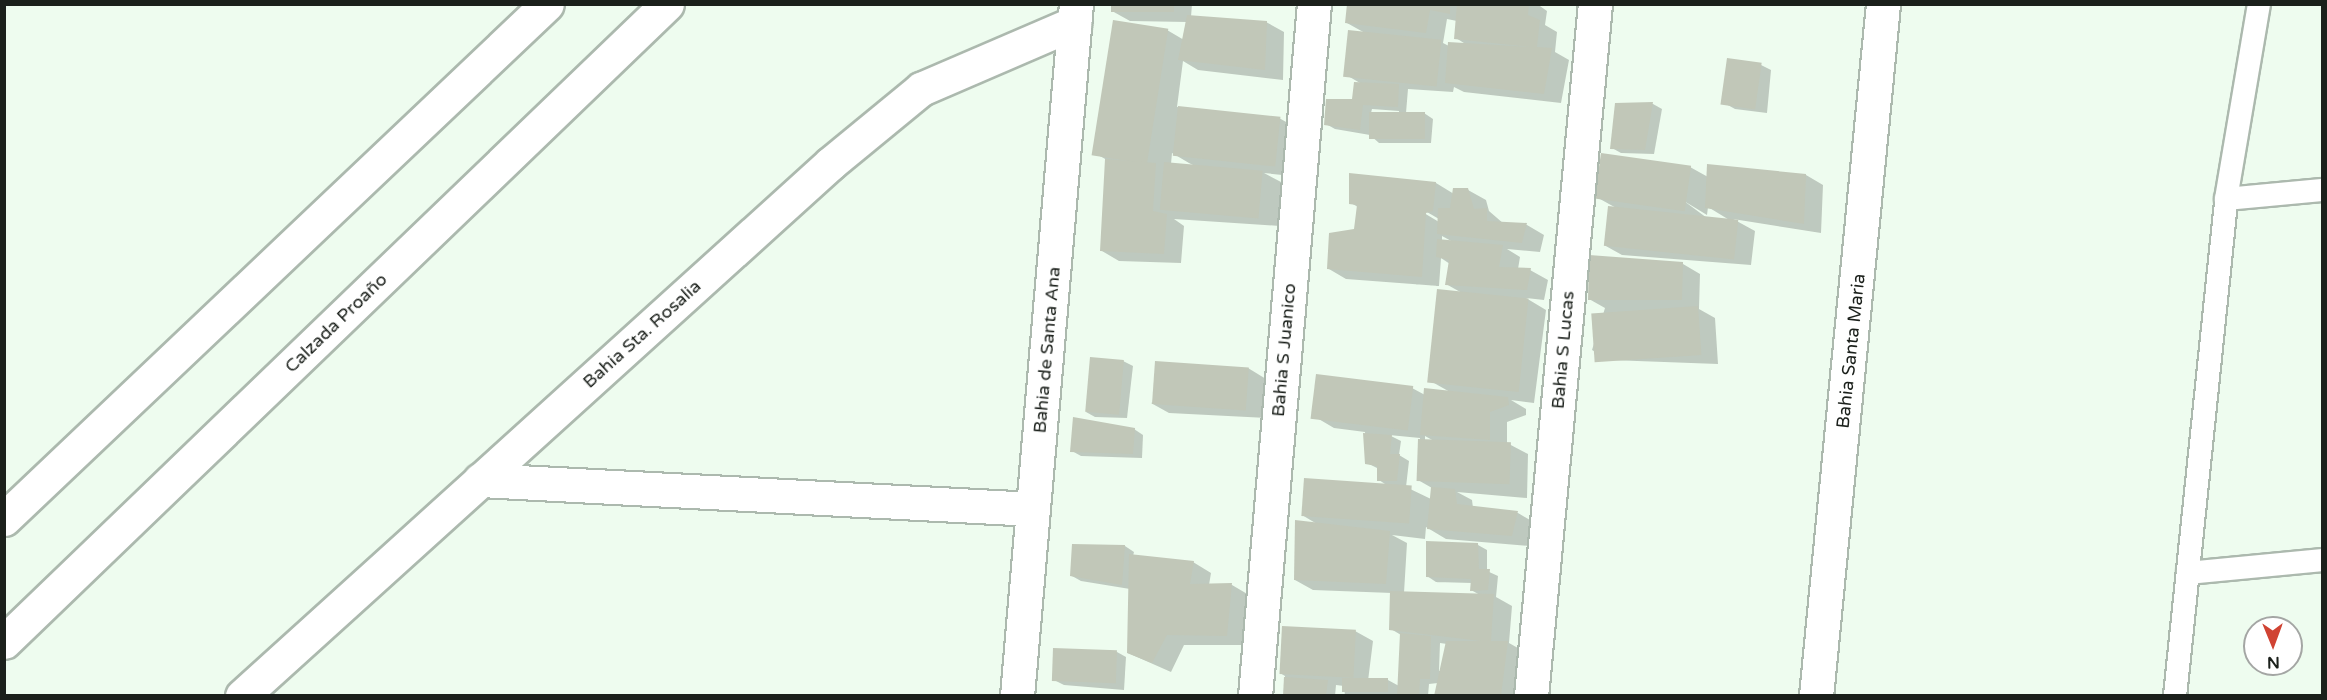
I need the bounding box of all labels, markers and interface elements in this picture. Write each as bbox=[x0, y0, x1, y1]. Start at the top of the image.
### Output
street label: Bahia de Santa Ana bbox=[1029, 266, 1065, 434]
street label: Calzada Proaño bbox=[280, 269, 392, 377]
street label: Bahia Santa Maria bbox=[1832, 273, 1870, 429]
street label: Bahia Sta. Rosalia bbox=[578, 275, 706, 393]
street label: Bahia S Juanico bbox=[1267, 282, 1301, 418]
street label: Bahia S Lucas bbox=[1547, 290, 1579, 410]
north arrow bbox=[2243, 616, 2303, 676]
text: N bbox=[2267, 652, 2280, 672]

